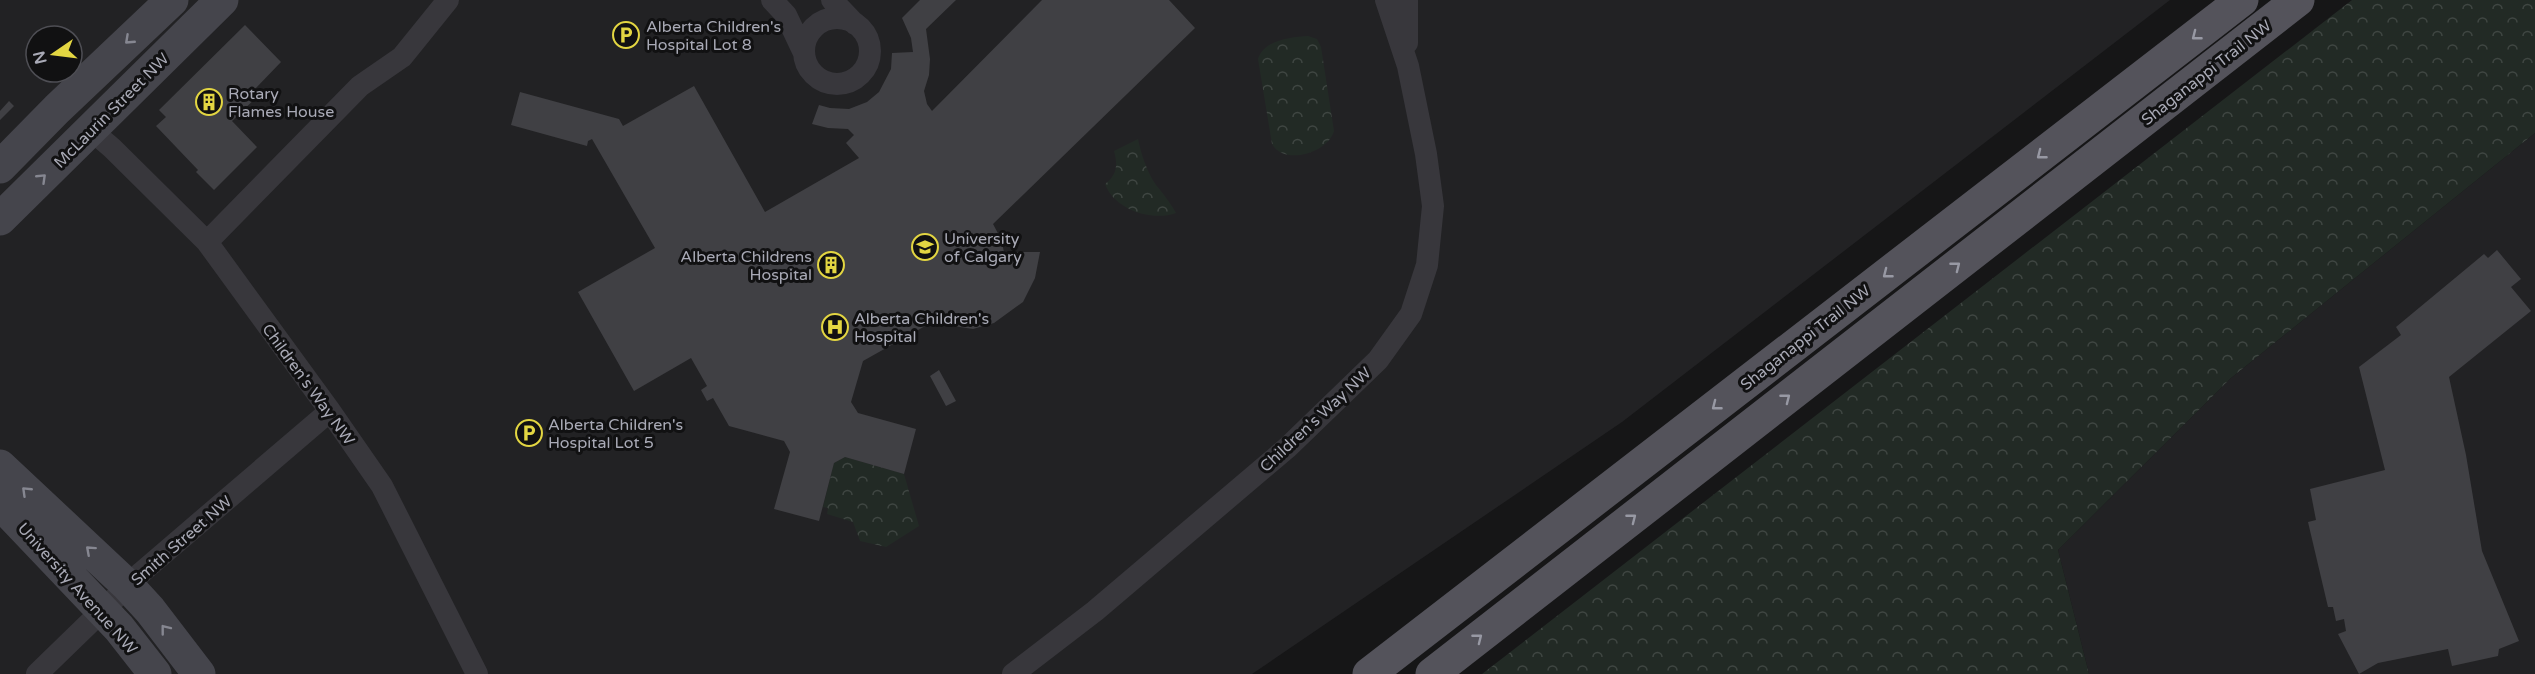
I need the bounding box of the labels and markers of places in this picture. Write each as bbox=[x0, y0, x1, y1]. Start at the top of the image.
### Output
place label: Alberta Children's Hospital Lot 8 bbox=[646, 17, 781, 55]
parking icon: Alberta Children's Hospital Lot 8 bbox=[611, 20, 641, 50]
place label: Rotary Flames House bbox=[228, 84, 334, 122]
building icon: Rotary Flames House bbox=[194, 87, 224, 117]
place label: University of Calgary bbox=[944, 229, 1022, 267]
school or university icon: University of Calgary bbox=[910, 232, 940, 262]
place label: Alberta Childrens Hospital bbox=[680, 247, 812, 285]
building icon: Alberta Childrens Hospital bbox=[816, 250, 846, 280]
place label: Alberta Children's Hospital bbox=[854, 309, 989, 347]
hospital icon: Alberta Children's Hospital bbox=[820, 312, 850, 342]
place label: Alberta Children's Hospital Lot 5 bbox=[548, 415, 683, 453]
parking icon: Alberta Children's Hospital Lot 5 bbox=[514, 418, 544, 448]

